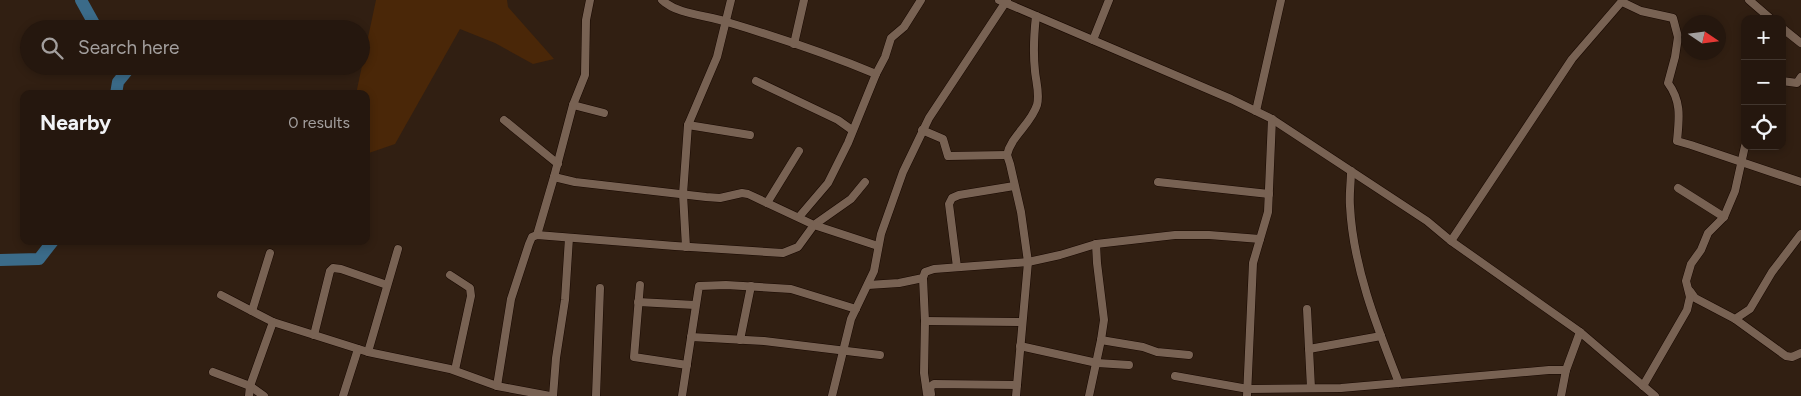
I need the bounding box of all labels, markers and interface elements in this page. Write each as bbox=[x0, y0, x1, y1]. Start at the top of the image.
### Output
north arrow bbox=[1681, 15, 1726, 60]
map controls bbox=[1741, 15, 1786, 150]
button: + bbox=[1741, 15, 1786, 60]
search box bbox=[20, 20, 370, 75]
icon: search bbox=[38, 34, 66, 62]
text: Search here bbox=[78, 36, 180, 59]
button: − bbox=[1741, 60, 1786, 105]
button: locate bbox=[1741, 105, 1786, 150]
text: Nearby bbox=[40, 110, 111, 135]
text: 0 results bbox=[288, 113, 350, 132]

